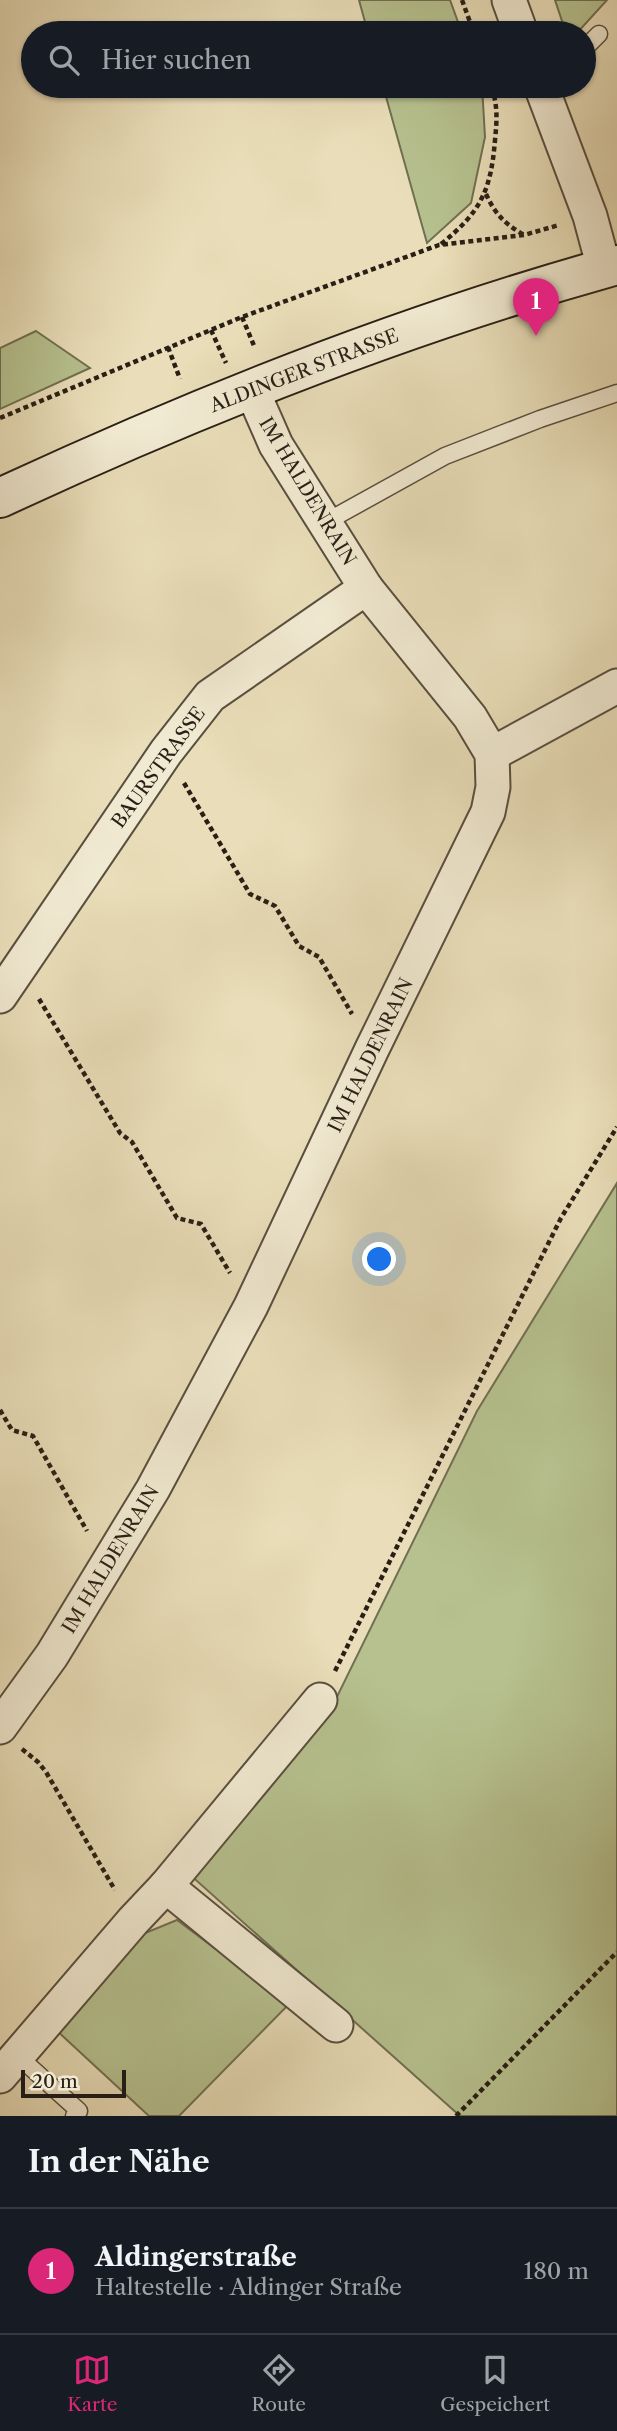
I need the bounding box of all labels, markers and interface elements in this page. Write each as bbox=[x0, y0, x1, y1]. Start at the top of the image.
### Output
search box bbox=[21, 21, 596, 98]
icon: search bbox=[45, 41, 83, 79]
text: Hier suchen bbox=[101, 44, 251, 76]
pin: 1 bbox=[513, 278, 559, 336]
street label: ALDINGER STRASSE bbox=[206, 324, 402, 417]
street label: IM HALDENRAIN bbox=[254, 413, 361, 570]
street label: BAURSTRASSE bbox=[107, 702, 210, 832]
street label: IM HALDENRAIN bbox=[323, 974, 418, 1136]
your location bbox=[362, 1242, 396, 1276]
street label: IM HALDENRAIN bbox=[57, 1481, 164, 1638]
scale bar bbox=[21, 2067, 126, 2099]
text: 20 m bbox=[32, 2070, 78, 2093]
text: In der Nähe bbox=[28, 2143, 210, 2180]
text: Aldingerstraße bbox=[95, 2241, 297, 2273]
text: 1 bbox=[46, 2257, 56, 2285]
text: 180 m bbox=[524, 2257, 589, 2285]
text: Haltestelle · Aldinger Straße bbox=[95, 2273, 402, 2301]
tab: Karte bbox=[67, 2351, 117, 2416]
tab: Route bbox=[252, 2351, 306, 2416]
tab: Gespeichert bbox=[440, 2351, 550, 2416]

